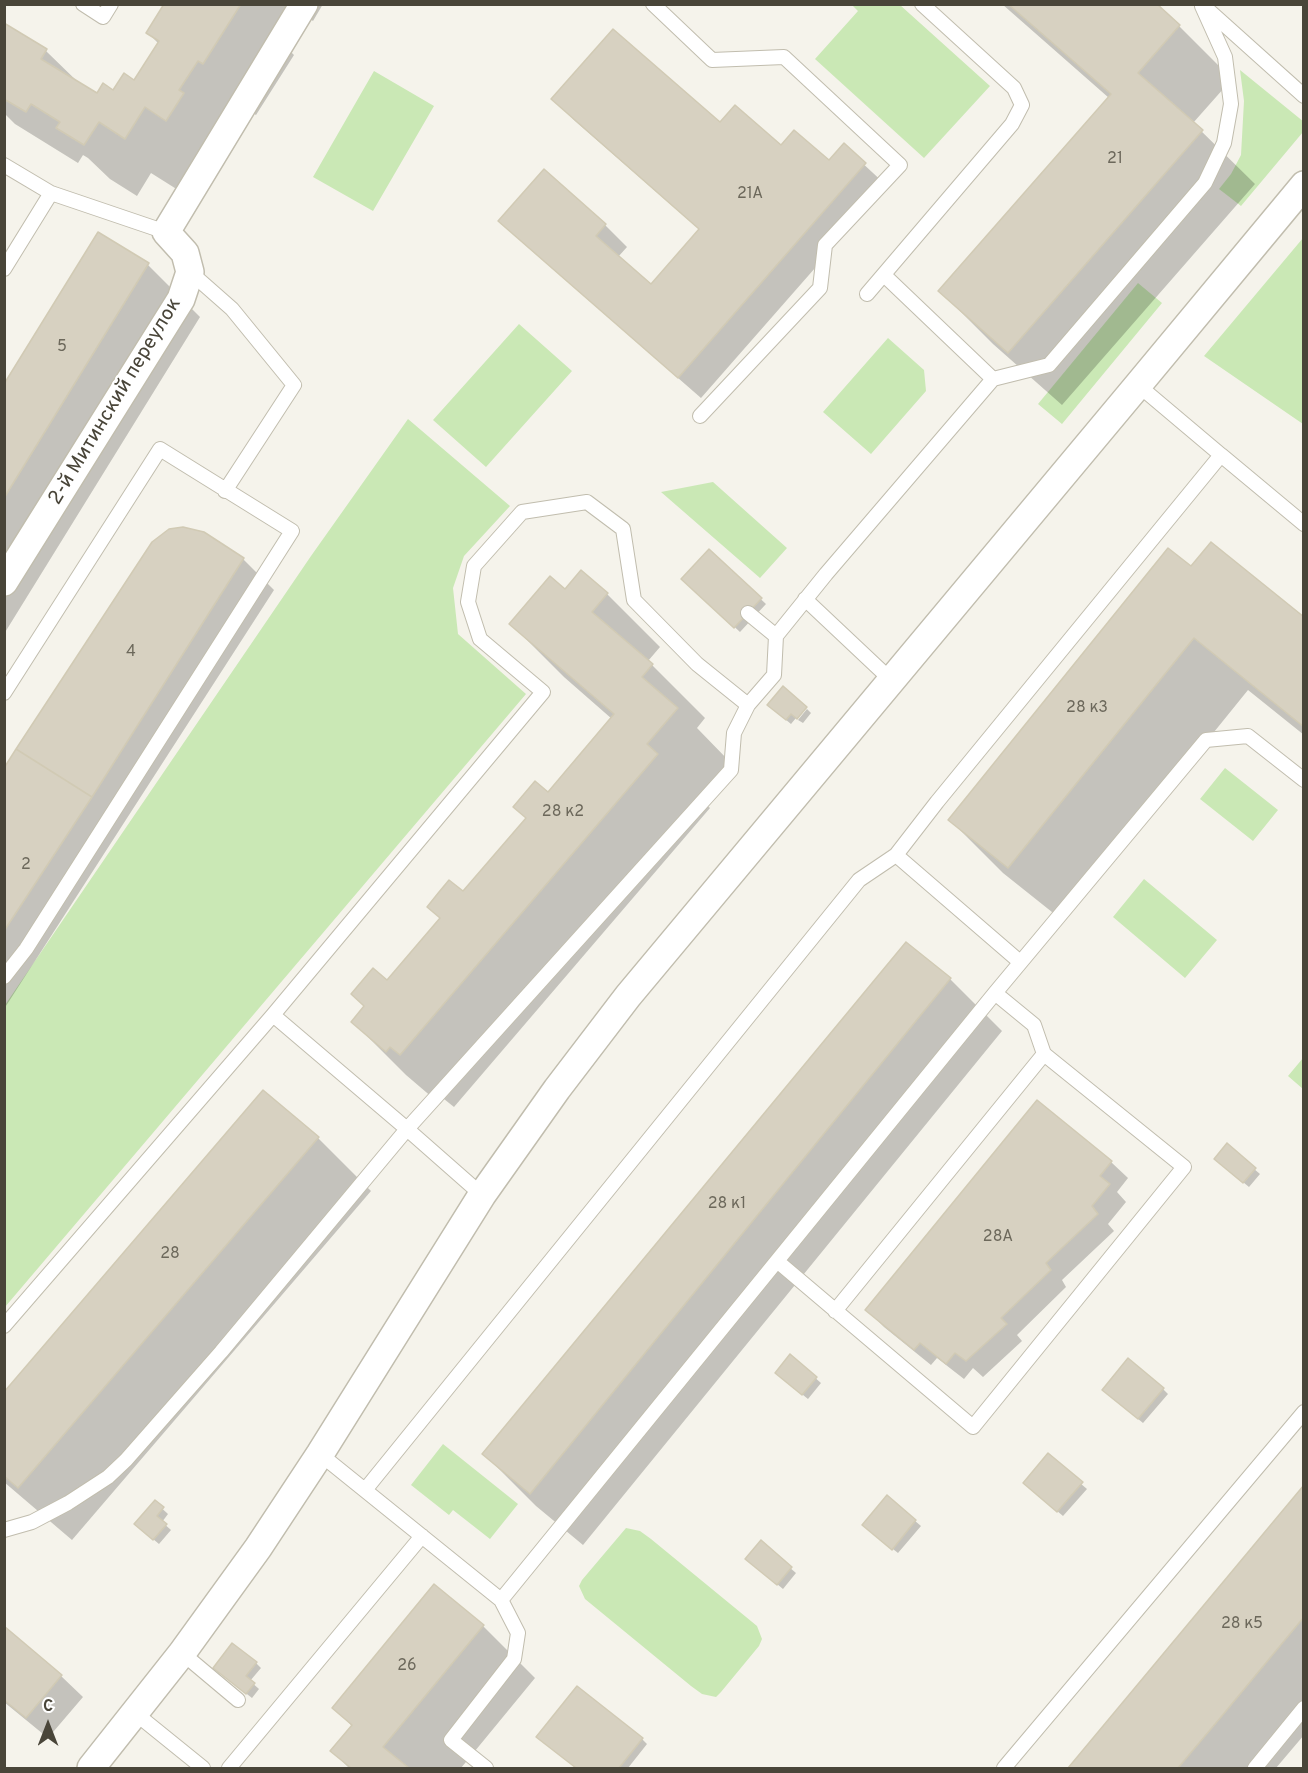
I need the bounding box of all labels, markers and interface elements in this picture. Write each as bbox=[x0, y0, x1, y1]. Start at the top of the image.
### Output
house number: 21 bbox=[1107, 150, 1123, 170]
house number: 21А bbox=[737, 185, 763, 205]
street label: 2-й Митинский переулок bbox=[45, 294, 187, 510]
house number: 5 bbox=[57, 338, 67, 358]
house number: 4 bbox=[126, 643, 136, 663]
house number: 28 к3 bbox=[1066, 699, 1108, 719]
house number: 28 к2 bbox=[542, 803, 584, 823]
house number: 2 bbox=[21, 856, 31, 876]
house number: 28 к1 bbox=[708, 1195, 746, 1215]
house number: 28А bbox=[983, 1228, 1013, 1248]
house number: 28 bbox=[160, 1245, 180, 1265]
house number: 28 к5 bbox=[1221, 1615, 1263, 1635]
house number: 26 bbox=[397, 1657, 417, 1677]
north arrow bbox=[18, 1695, 78, 1755]
text: С bbox=[43, 1697, 53, 1717]

